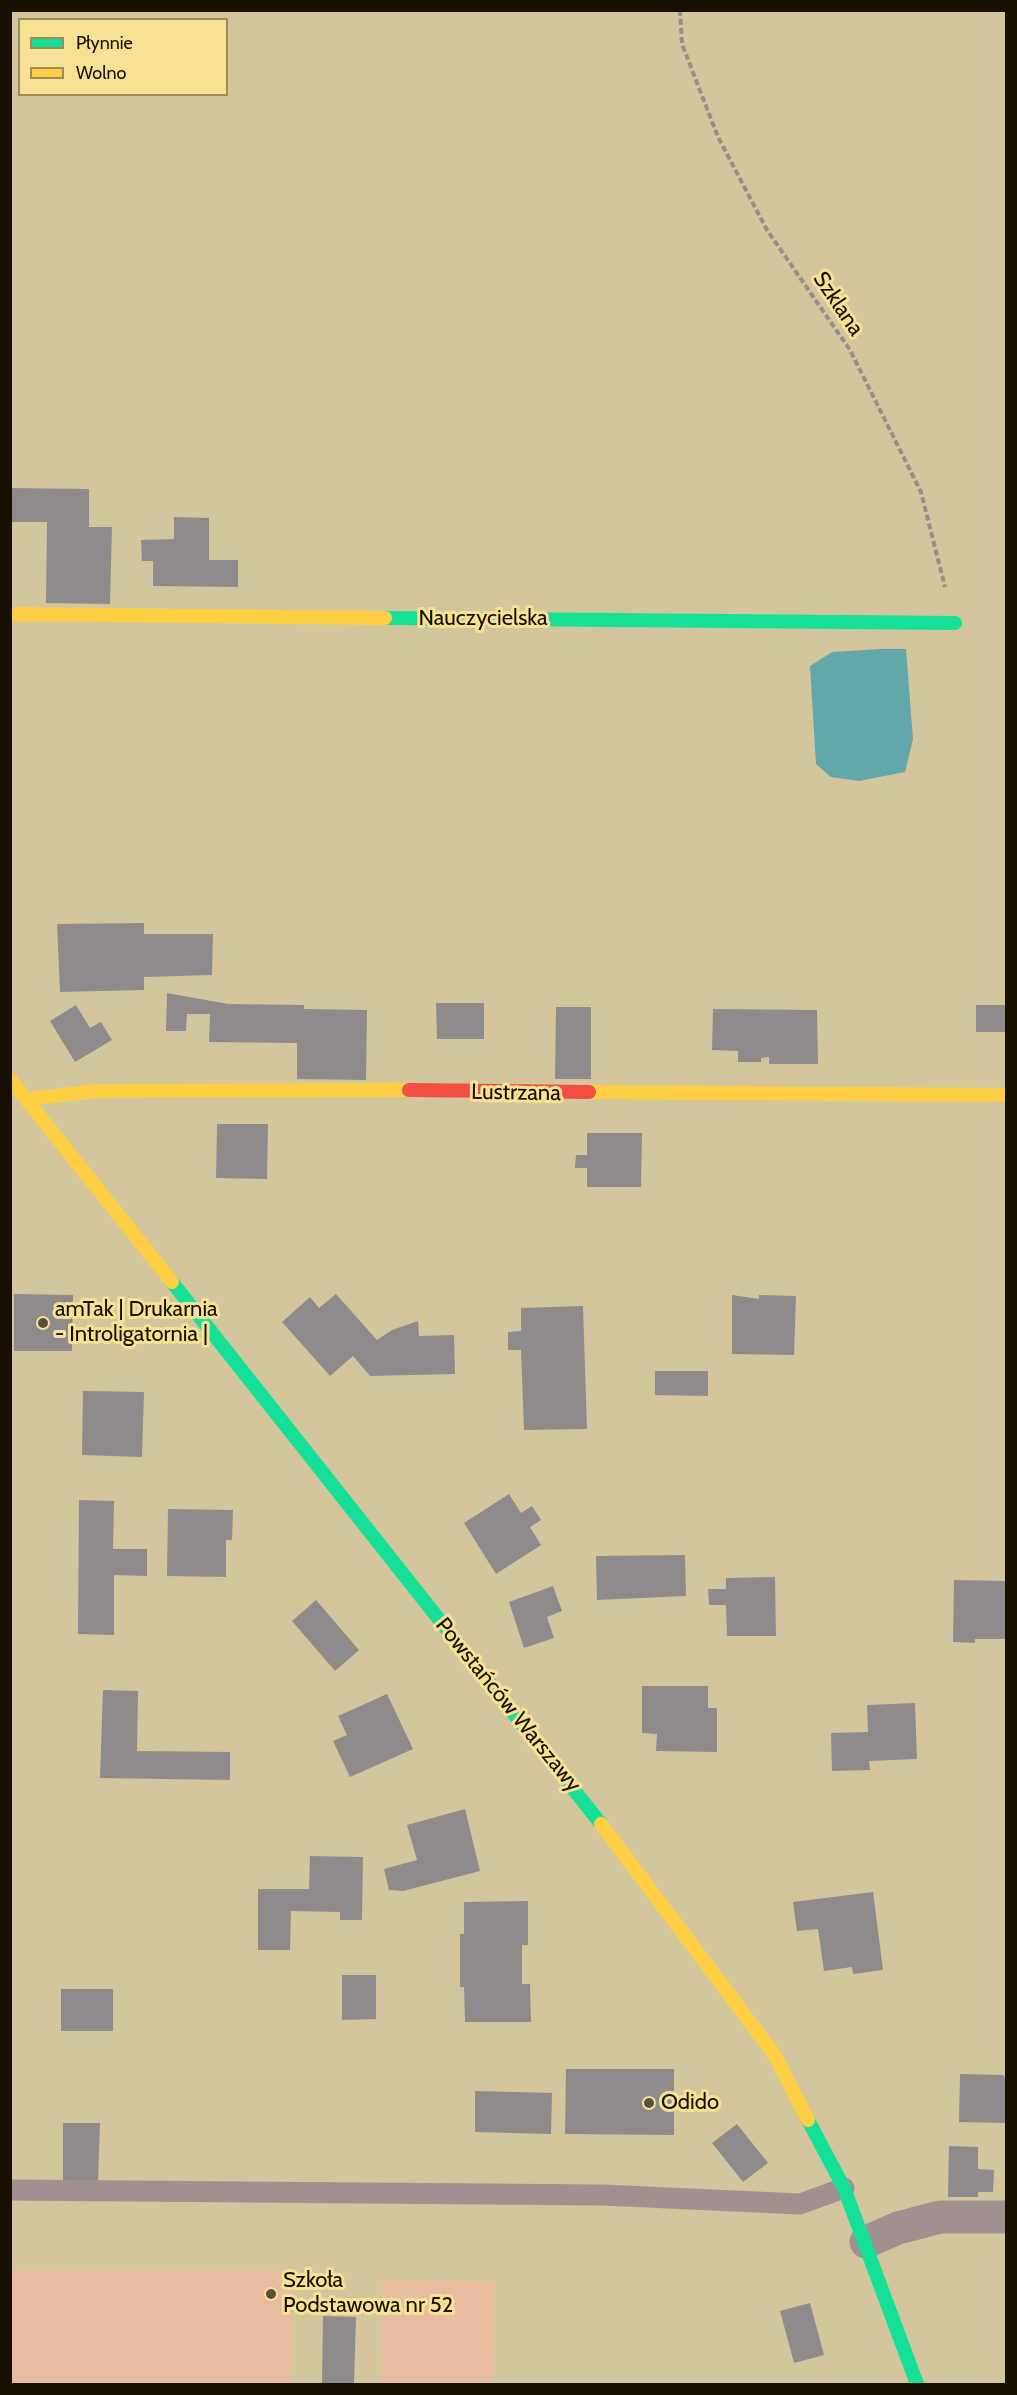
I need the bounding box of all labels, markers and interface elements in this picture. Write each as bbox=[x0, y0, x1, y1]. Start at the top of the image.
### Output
legend bbox=[18, 18, 228, 96]
text: Płynnie bbox=[76, 32, 133, 54]
text: Wolno bbox=[76, 62, 126, 84]
street label: Szklana bbox=[807, 267, 869, 341]
street label: Nauczycielska bbox=[418, 606, 548, 632]
street label: Lustrzana bbox=[471, 1079, 561, 1107]
place label: amTak | Drukarnia - Introligatornia | bbox=[55, 1297, 218, 1348]
marker: amTak | Drukarnia - Introligatornia | bbox=[36, 1316, 50, 1330]
street label: Powstańców Warszawy bbox=[430, 1613, 586, 1797]
place label: Odido bbox=[661, 2090, 719, 2116]
marker: Odido bbox=[642, 2096, 656, 2110]
place label: Szkoła Podstawowa nr 52 bbox=[283, 2268, 453, 2320]
marker: Szkoła Podstawowa nr 52 bbox=[264, 2287, 278, 2301]

